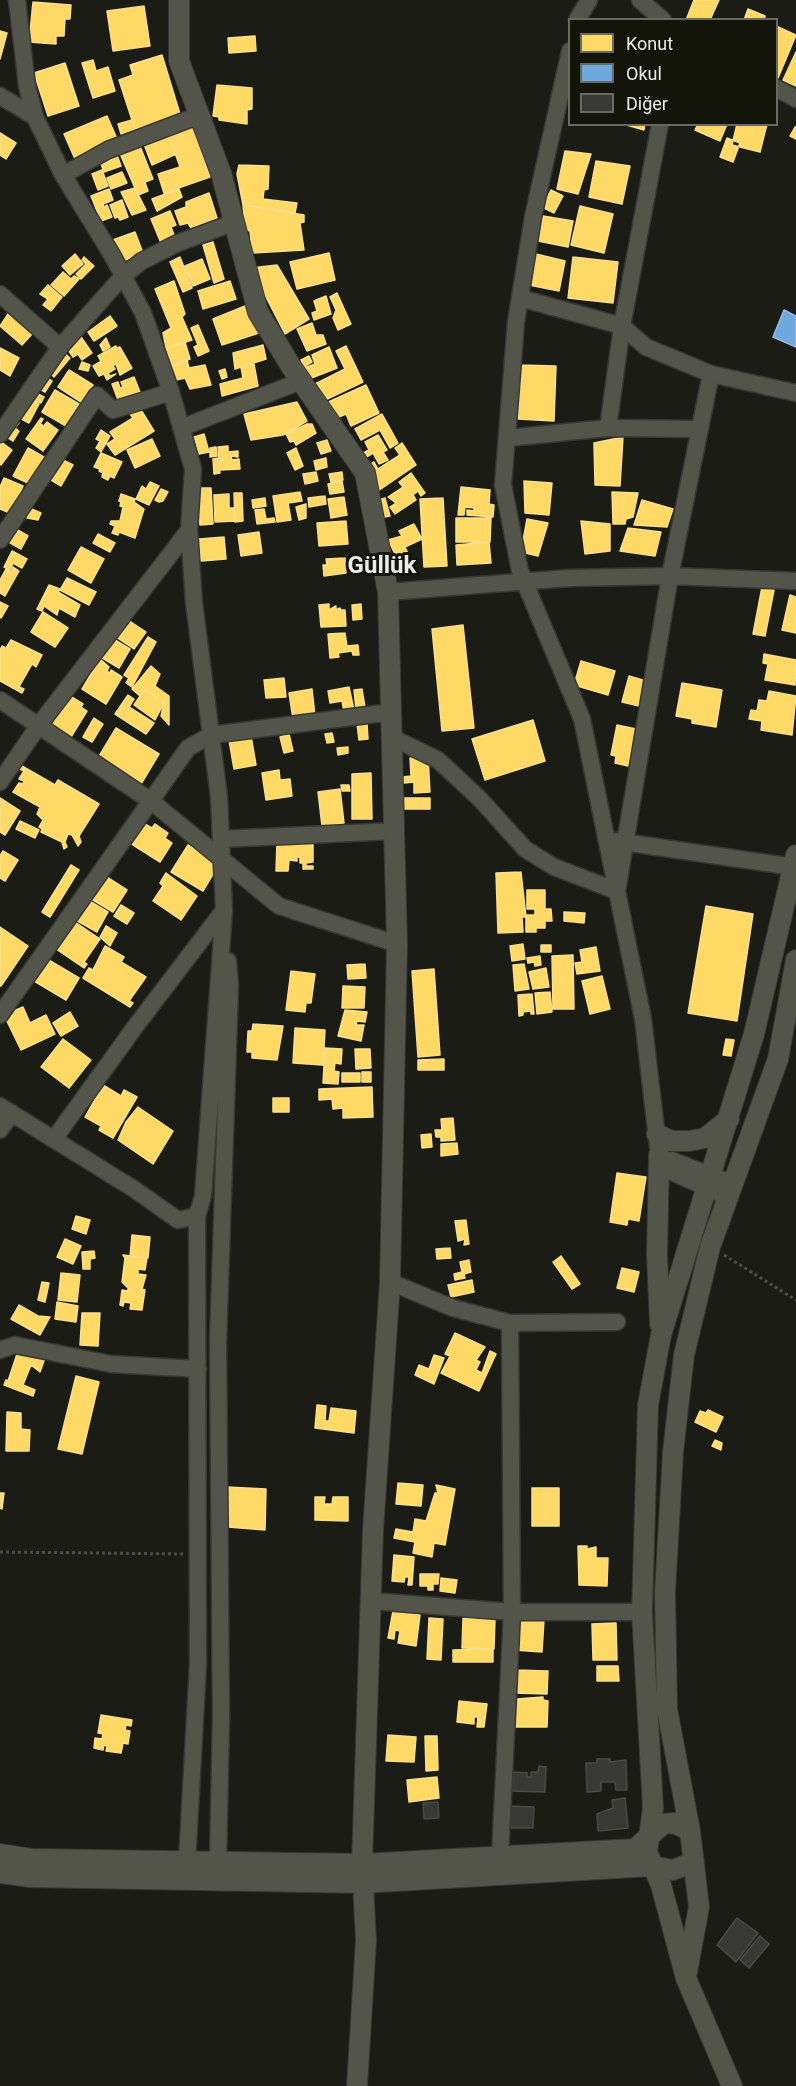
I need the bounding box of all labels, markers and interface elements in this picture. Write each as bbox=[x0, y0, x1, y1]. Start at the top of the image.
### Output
legend bbox=[568, 18, 778, 126]
text: Konut bbox=[626, 33, 673, 54]
text: Okul bbox=[626, 63, 662, 84]
text: Diğer bbox=[626, 93, 668, 114]
district label: Güllük bbox=[348, 553, 416, 581]

